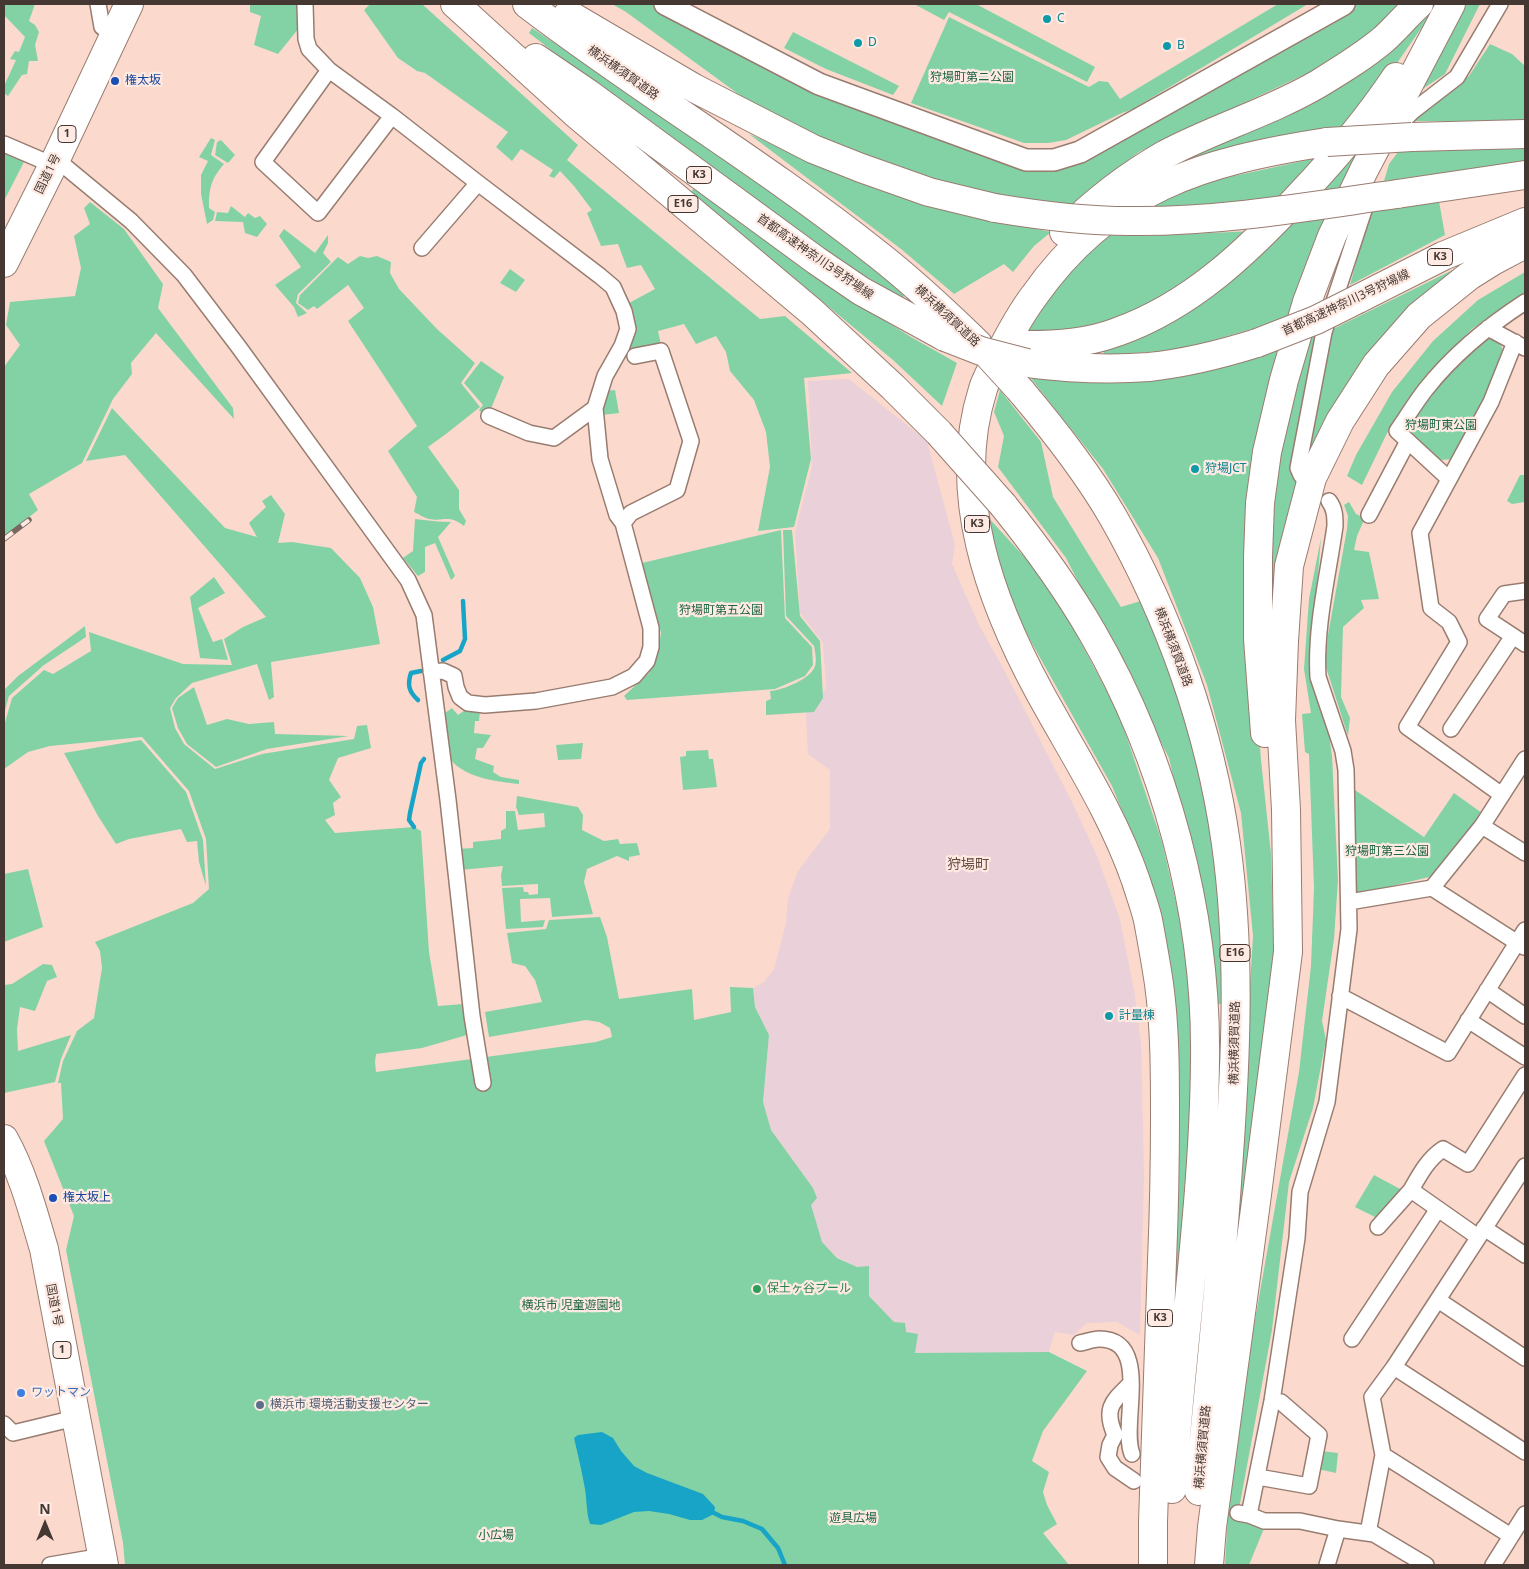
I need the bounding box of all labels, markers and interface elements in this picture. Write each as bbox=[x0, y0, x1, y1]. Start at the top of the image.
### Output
place label: C bbox=[1057, 12, 1065, 26]
marker: C bbox=[1041, 13, 1053, 25]
place label: D bbox=[868, 36, 877, 50]
marker: D bbox=[852, 37, 864, 49]
place label: B bbox=[1177, 39, 1185, 53]
marker: B bbox=[1161, 40, 1173, 52]
street label: 横浜横須賀道路 bbox=[584, 43, 662, 103]
park label: 狩場町第ニ公園 bbox=[930, 71, 1014, 85]
place label: 権太坂 bbox=[125, 74, 161, 88]
marker: 権太坂 bbox=[109, 75, 121, 87]
road number: 1 bbox=[58, 126, 76, 142]
street label: 国道1号 bbox=[32, 152, 64, 196]
road number: K3 bbox=[686, 166, 712, 184]
road number: E16 bbox=[668, 195, 698, 212]
street label: 首都高速神奈川3号狩場線 bbox=[754, 211, 876, 303]
road number: K3 bbox=[1428, 248, 1452, 266]
street label: 首都高速神奈川3号狩場線 bbox=[1280, 267, 1412, 339]
street label: 横浜横須賀道路 bbox=[911, 282, 983, 350]
park label: 狩場町東公園 bbox=[1405, 419, 1477, 433]
place label: 狩場JCT bbox=[1205, 462, 1247, 476]
marker: 狩場JCT bbox=[1189, 463, 1201, 475]
road number: K3 bbox=[964, 516, 990, 532]
park label: 狩場町第五公園 bbox=[679, 604, 763, 618]
street label: 横浜横須賀道路 bbox=[1151, 605, 1195, 689]
park label: 狩場町第三公園 bbox=[1345, 845, 1429, 859]
district label: 狩場町 bbox=[947, 857, 989, 873]
road number: E16 bbox=[1220, 944, 1250, 961]
street label: 横浜横須賀道路 bbox=[1227, 1001, 1243, 1085]
place label: 計量棟 bbox=[1119, 1009, 1155, 1023]
marker: 計量棟 bbox=[1103, 1010, 1115, 1022]
place label: 権太坂上 bbox=[63, 1191, 111, 1205]
marker: 権太坂上 bbox=[47, 1192, 59, 1204]
place label: 保土ヶ谷プール bbox=[767, 1282, 851, 1296]
street label: 国道1号 bbox=[43, 1283, 65, 1327]
marker: 保土ヶ谷プール bbox=[751, 1283, 763, 1295]
park label: 横浜市 児童遊園地 bbox=[521, 1299, 621, 1313]
road number: K3 bbox=[1148, 1310, 1172, 1326]
road number: 1 bbox=[53, 1342, 71, 1358]
place label: ワットマン bbox=[31, 1386, 91, 1400]
marker: ワットマン bbox=[15, 1387, 27, 1399]
place label: 横浜市 環境活動支援センター bbox=[270, 1398, 429, 1412]
marker: 横浜市 環境活動支援センター bbox=[254, 1399, 266, 1411]
street label: 横浜横須賀道路 bbox=[1192, 1405, 1214, 1489]
north arrow bbox=[20, 1499, 70, 1549]
text: N bbox=[39, 1499, 51, 1518]
park label: 遊具広場 bbox=[829, 1512, 877, 1526]
park label: 小広場 bbox=[478, 1529, 514, 1543]

